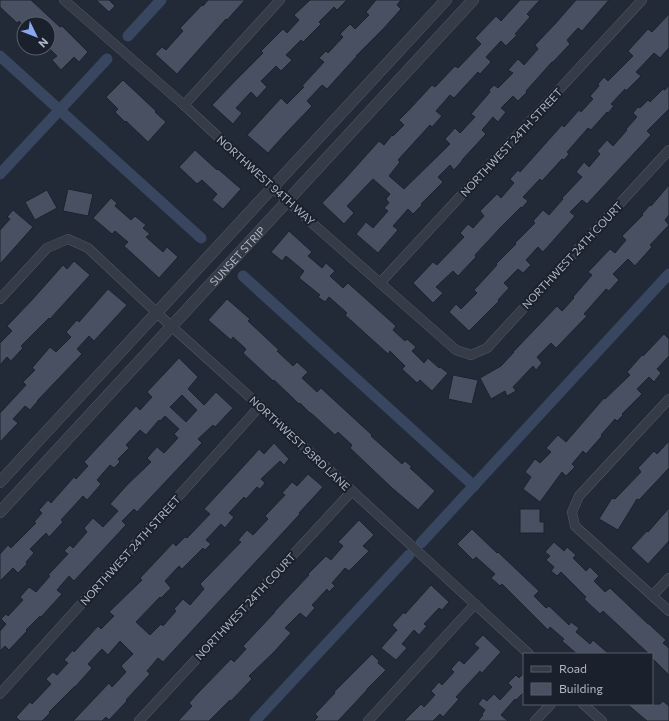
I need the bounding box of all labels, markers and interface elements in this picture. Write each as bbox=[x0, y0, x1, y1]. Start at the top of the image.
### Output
north arrow bbox=[16, 16, 56, 56]
text: N bbox=[36, 36, 51, 51]
street label: NORTHWEST 24TH STREET bbox=[457, 85, 565, 199]
street label: NORTHWEST 94TH WAY bbox=[214, 133, 318, 227]
street label: NORTHWEST 24TH COURT bbox=[519, 199, 625, 311]
street label: SUNSET STRIP bbox=[206, 223, 267, 288]
street label: NORTHWEST 93RD LANE bbox=[247, 393, 353, 493]
street label: NORTHWEST 24TH STREET bbox=[77, 492, 183, 608]
street label: NORTHWEST 24TH COURT bbox=[192, 550, 298, 662]
legend bbox=[523, 653, 653, 705]
text: Road bbox=[559, 661, 587, 675]
text: Building bbox=[559, 681, 603, 695]

